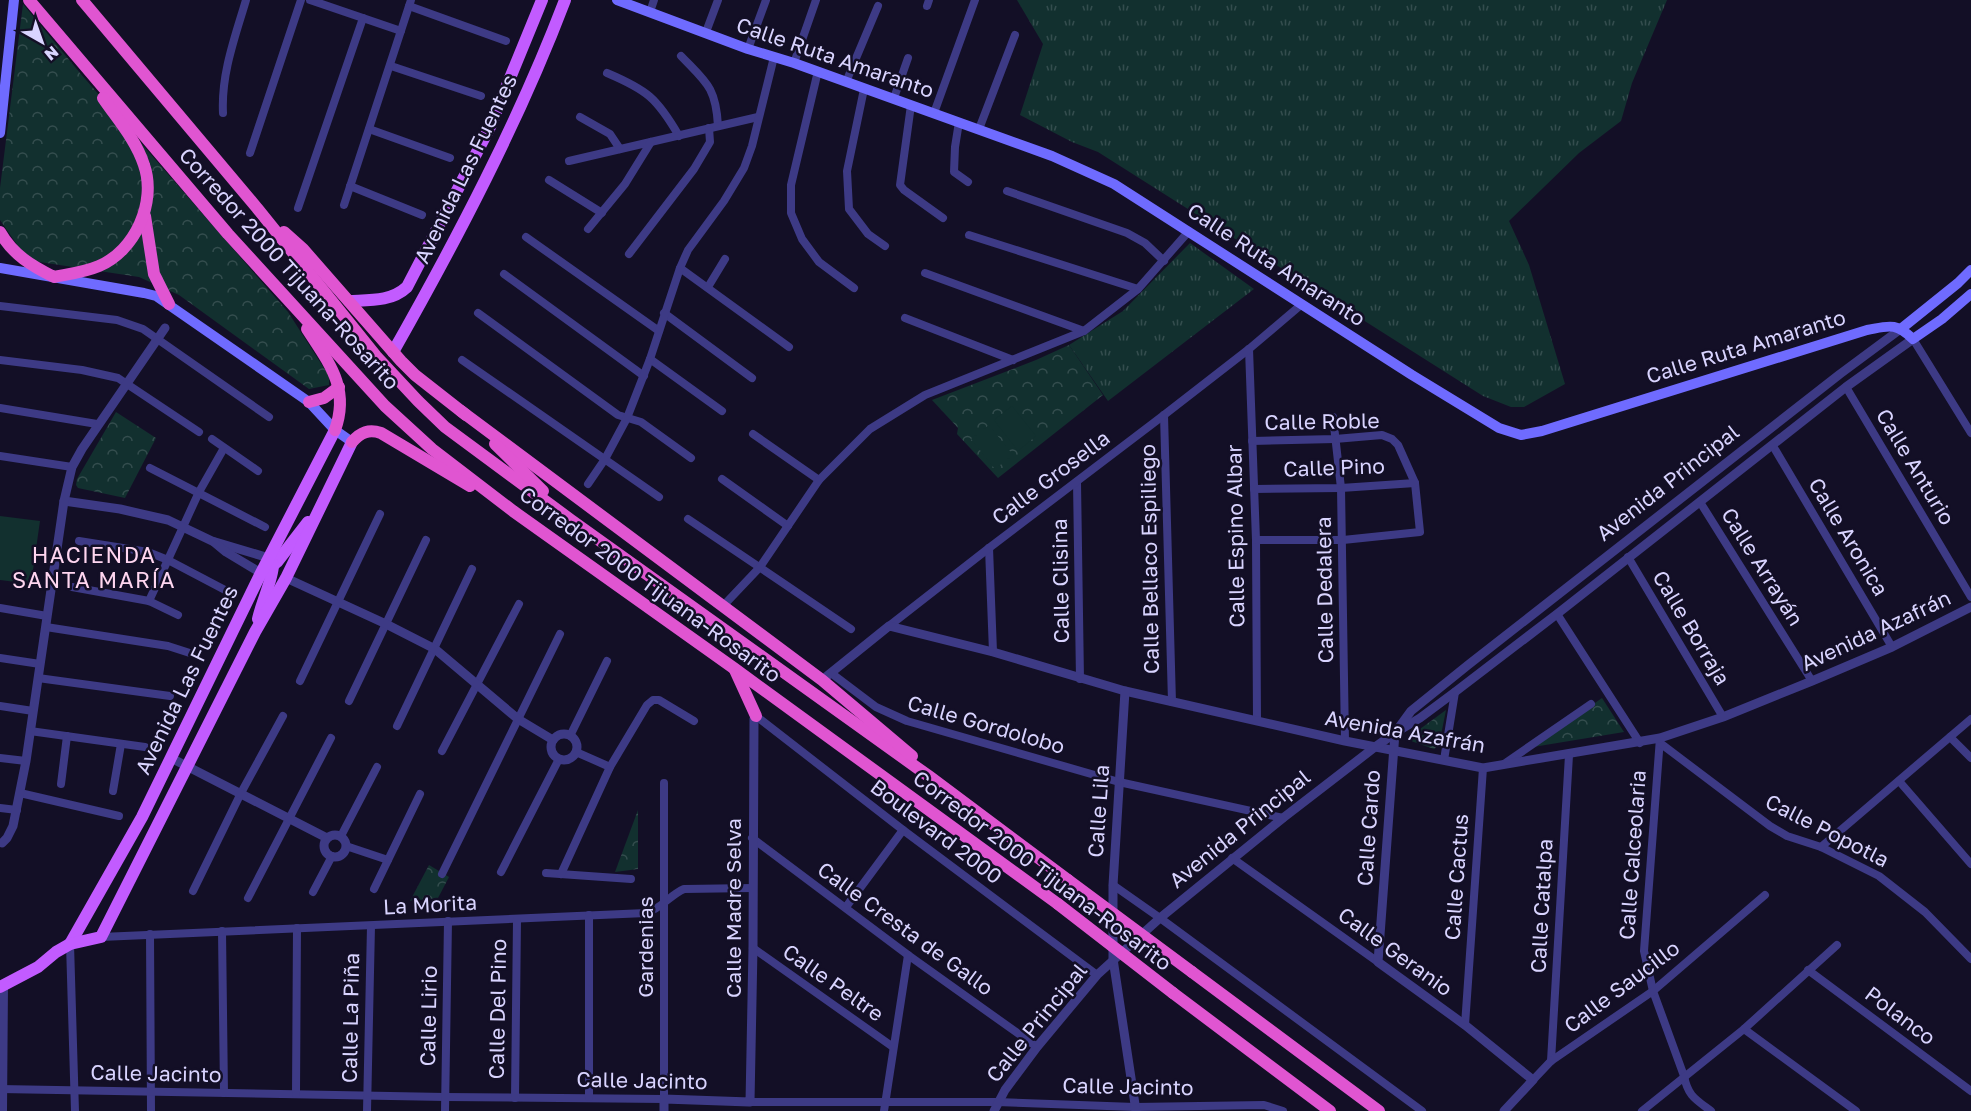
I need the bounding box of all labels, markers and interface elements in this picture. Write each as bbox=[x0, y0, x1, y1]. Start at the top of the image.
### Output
street label: Calle Ruta Amaranto bbox=[733, 11, 937, 103]
north arrow bbox=[12, 12, 72, 72]
text: N bbox=[41, 42, 63, 65]
street label: Avenida Las Fuentes bbox=[408, 70, 522, 267]
street label: Corredor 2000 Tijuana-Rosarito bbox=[174, 142, 405, 395]
street label: Calle Ruta Amaranto bbox=[1183, 197, 1370, 331]
street label: Calle Ruta Amaranto bbox=[1643, 303, 1848, 389]
street label: Calle Anturio bbox=[1871, 404, 1961, 529]
street label: Calle Roble bbox=[1264, 407, 1380, 435]
street label: Avenida Principal bbox=[1591, 418, 1744, 546]
street label: Calle Grosella bbox=[986, 424, 1114, 530]
street label: Calle Bellaco Espiliego bbox=[1134, 444, 1164, 674]
street label: Calle Espino Albar bbox=[1220, 444, 1250, 628]
street label: Calle Pino bbox=[1283, 452, 1385, 482]
street label: Calle Aronica bbox=[1803, 473, 1894, 600]
street label: Corredor 2000 Tijuana-Rosarito bbox=[515, 481, 786, 688]
street label: Calle Arrayán bbox=[1716, 503, 1809, 630]
street label: Calle Dedalera bbox=[1310, 516, 1338, 664]
street label: Calle Clisina bbox=[1046, 518, 1074, 644]
district label: HACIENDA SANTA MARÍA bbox=[12, 541, 176, 593]
street label: Calle Borraja bbox=[1647, 565, 1736, 689]
street label: Avenida Las Fuentes bbox=[129, 581, 243, 778]
street label: Avenida Azafrán bbox=[1797, 584, 1955, 676]
street label: Calle Gordolobo bbox=[905, 689, 1068, 759]
street label: Avenida Azafrán bbox=[1323, 704, 1487, 758]
street label: Avenida Principal bbox=[1164, 763, 1315, 893]
street label: Calle Lila bbox=[1082, 764, 1114, 858]
street label: Corredor 2000 Tijuana-Rosarito bbox=[908, 765, 1177, 976]
street label: Calle Cardo bbox=[1351, 769, 1385, 887]
street label: Calle Calceolaria bbox=[1613, 769, 1651, 941]
street label: Boulevard 2000 bbox=[866, 773, 1008, 889]
street label: Calle Popotla bbox=[1761, 788, 1894, 872]
street label: Calle Cactus bbox=[1439, 813, 1473, 941]
street label: Calle Madre Selva bbox=[720, 818, 746, 998]
street label: Calle Catalpa bbox=[1524, 838, 1558, 974]
street label: Calle Cresta de Gallo bbox=[813, 856, 998, 1001]
street label: La Morita bbox=[382, 889, 478, 919]
street label: Gardenias bbox=[632, 896, 658, 998]
street label: Calle Geranio bbox=[1333, 901, 1458, 1001]
street label: Calle Saucillo bbox=[1559, 934, 1684, 1038]
street label: Calle Del Pino bbox=[483, 938, 511, 1079]
street label: Calle Peltre bbox=[778, 938, 889, 1026]
street label: Calle La Piña bbox=[336, 953, 364, 1083]
street label: Calle Principal bbox=[980, 958, 1092, 1087]
street label: Calle Lirio bbox=[414, 965, 442, 1067]
street label: Polanco bbox=[1860, 980, 1941, 1050]
street label: Calle Jacinto bbox=[90, 1059, 222, 1087]
street label: Calle Jacinto bbox=[576, 1066, 708, 1094]
street label: Calle Jacinto bbox=[1062, 1072, 1194, 1100]

